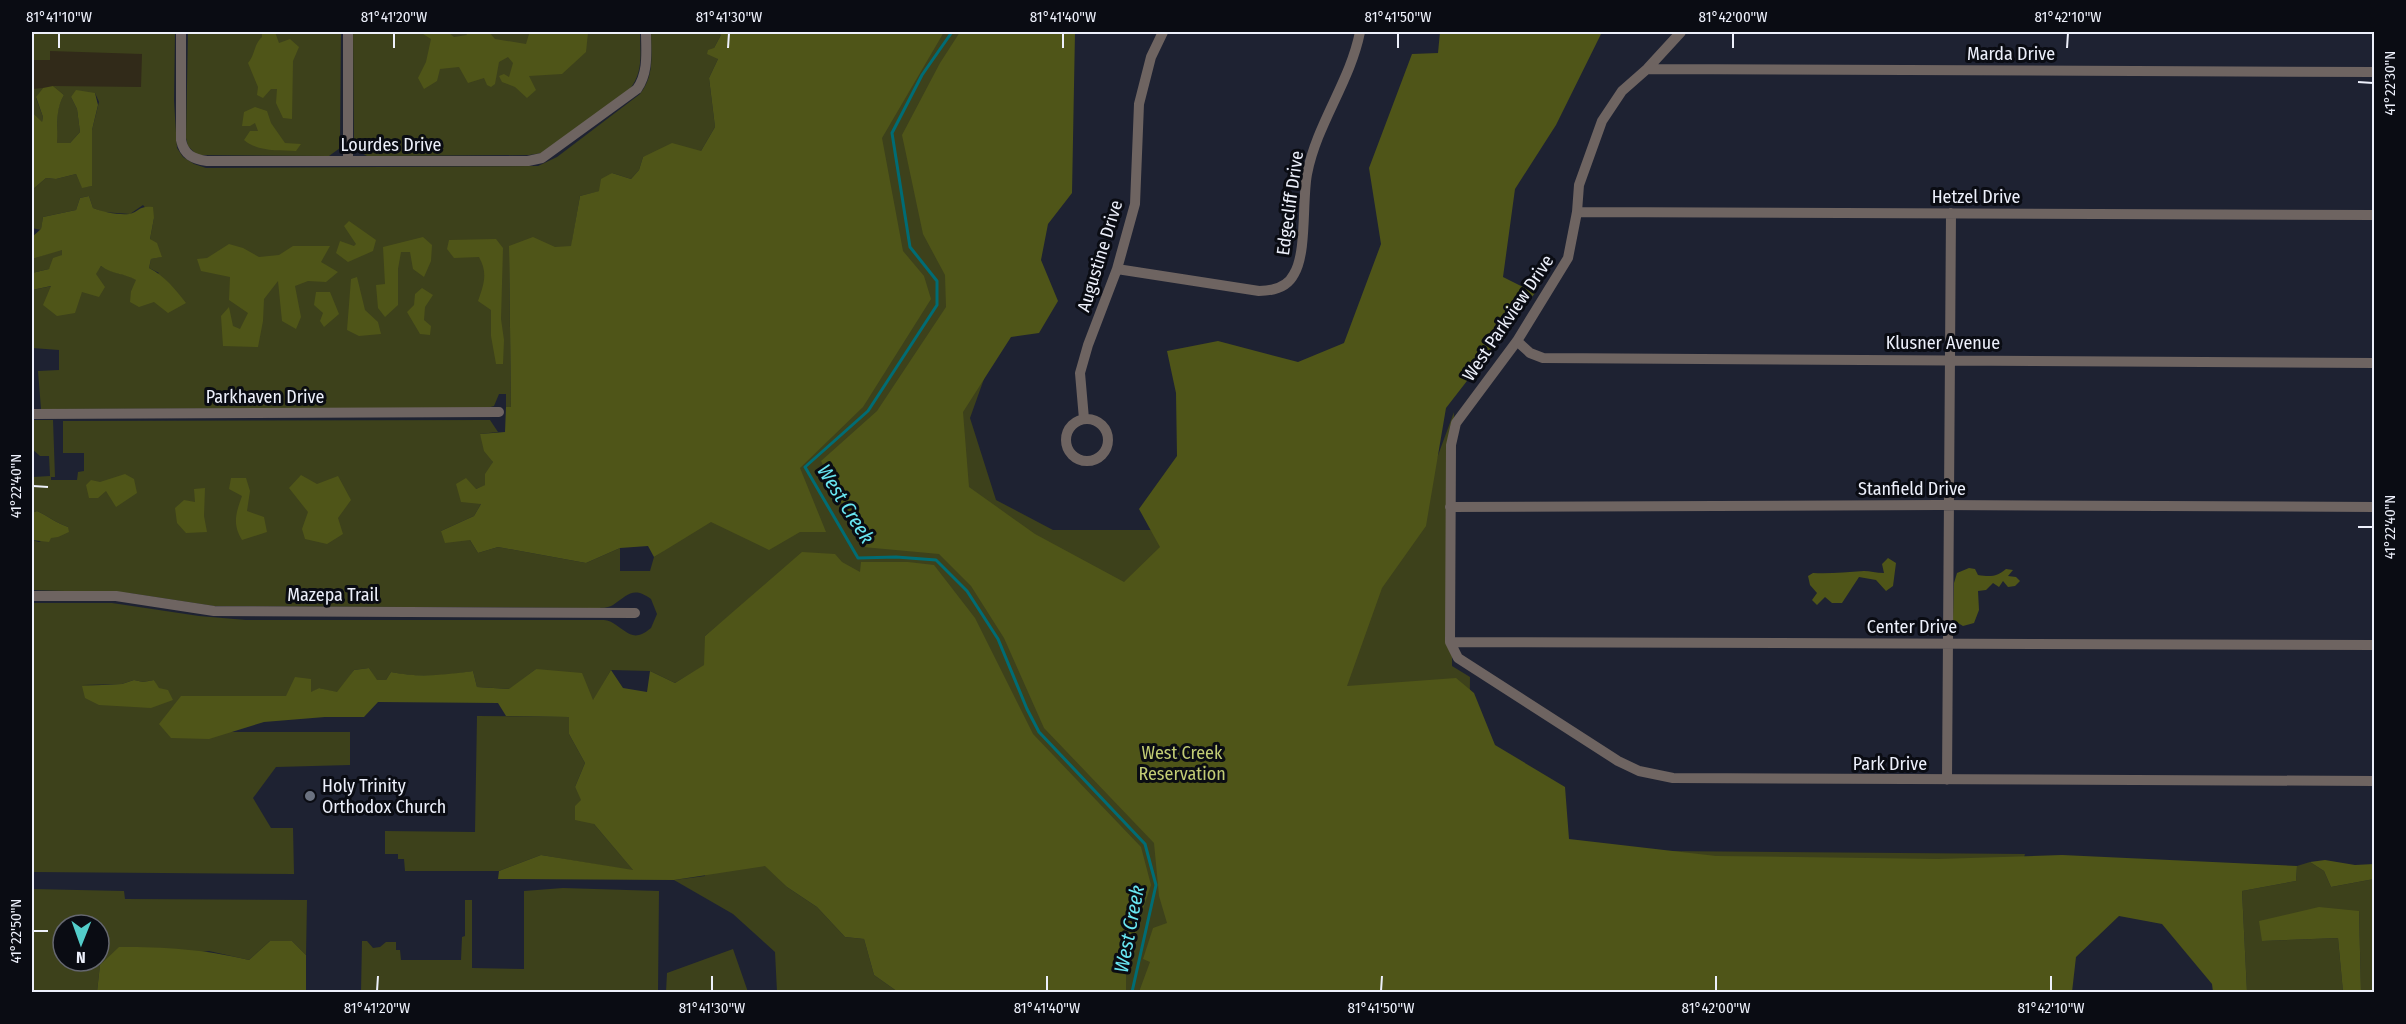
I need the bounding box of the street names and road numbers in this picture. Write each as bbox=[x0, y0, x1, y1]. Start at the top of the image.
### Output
street label: Marda Drive bbox=[1967, 43, 2055, 65]
street label: Lourdes Drive bbox=[341, 134, 442, 156]
street label: Edgecliff Drive bbox=[1272, 149, 1308, 257]
street label: Hetzel Drive bbox=[1932, 186, 2020, 208]
street label: Augustine Drive bbox=[1073, 198, 1127, 314]
street label: West Parkview Drive bbox=[1458, 251, 1558, 385]
street label: Klusner Avenue bbox=[1886, 332, 2000, 354]
street label: Parkhaven Drive bbox=[206, 386, 324, 408]
street label: Stanfield Drive bbox=[1858, 478, 1966, 500]
street label: Mazepa Trail bbox=[287, 584, 379, 606]
street label: Center Drive bbox=[1867, 616, 1957, 638]
street label: Park Drive bbox=[1853, 753, 1927, 775]

